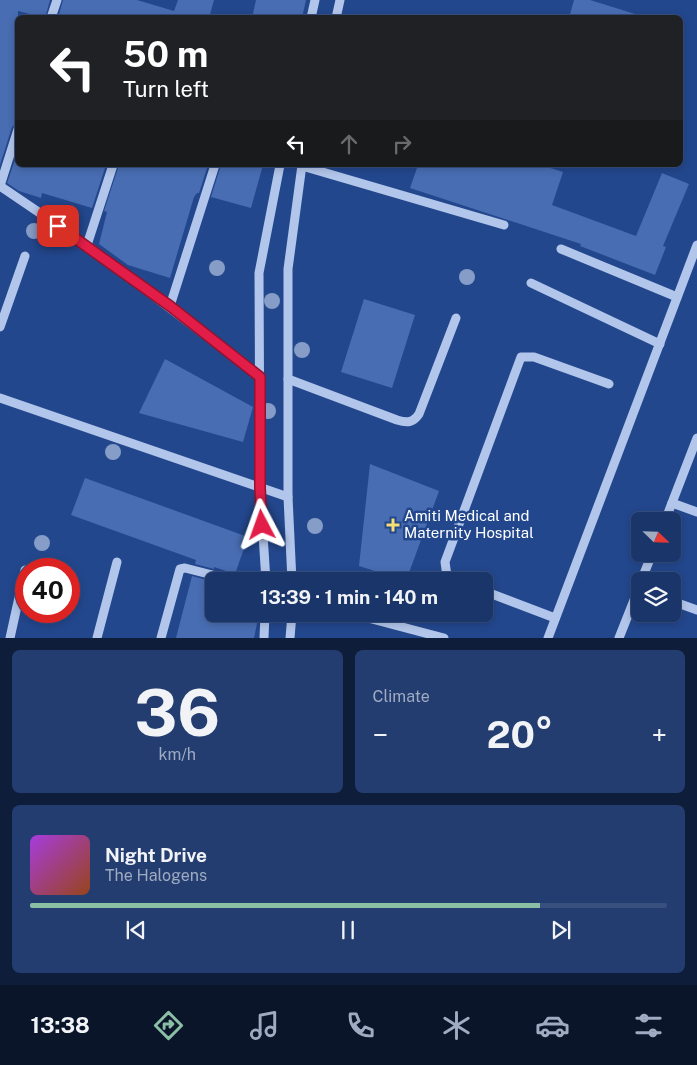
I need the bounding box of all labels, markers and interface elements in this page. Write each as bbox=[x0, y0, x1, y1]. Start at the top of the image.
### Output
text: 50 m bbox=[123, 34, 208, 75]
icon: left bbox=[40, 35, 105, 100]
text: Turn left bbox=[123, 76, 209, 102]
icon: left bbox=[282, 130, 310, 158]
icon: ahead bbox=[335, 130, 363, 158]
icon: right bbox=[388, 130, 416, 158]
pin bbox=[37, 205, 79, 247]
icon: arrive bbox=[44, 212, 72, 240]
position arrow bbox=[235, 498, 287, 550]
place label: Amiti Medical and Maternity Hospital bbox=[404, 507, 534, 541]
north arrow bbox=[631, 512, 681, 562]
map controls bbox=[631, 512, 681, 622]
marker: Amiti Medical and Maternity Hospital bbox=[386, 518, 400, 532]
speed limit sign: 40 bbox=[15, 558, 80, 623]
button: layers bbox=[631, 572, 681, 622]
text: 13:39 · 1 min · 140 m bbox=[260, 586, 438, 608]
text: 36 bbox=[134, 674, 220, 751]
text: Climate bbox=[373, 687, 430, 706]
text: 20° bbox=[486, 712, 553, 757]
text: − bbox=[373, 718, 388, 751]
text: + bbox=[651, 718, 667, 751]
text: km/h bbox=[158, 745, 196, 764]
text: Night Drive bbox=[105, 844, 207, 866]
text: The Halogens bbox=[105, 866, 207, 885]
icon: previous bbox=[122, 916, 150, 944]
icon: pause bbox=[334, 916, 362, 944]
icon: next bbox=[547, 916, 575, 944]
icon: directions bbox=[151, 1008, 186, 1043]
icon: music bbox=[247, 1008, 282, 1043]
icon: phone bbox=[343, 1008, 378, 1043]
icon: climate bbox=[439, 1008, 474, 1043]
icon: car bbox=[535, 1008, 570, 1043]
icon: filters bbox=[631, 1008, 666, 1043]
text: 13:38 bbox=[31, 1012, 90, 1038]

